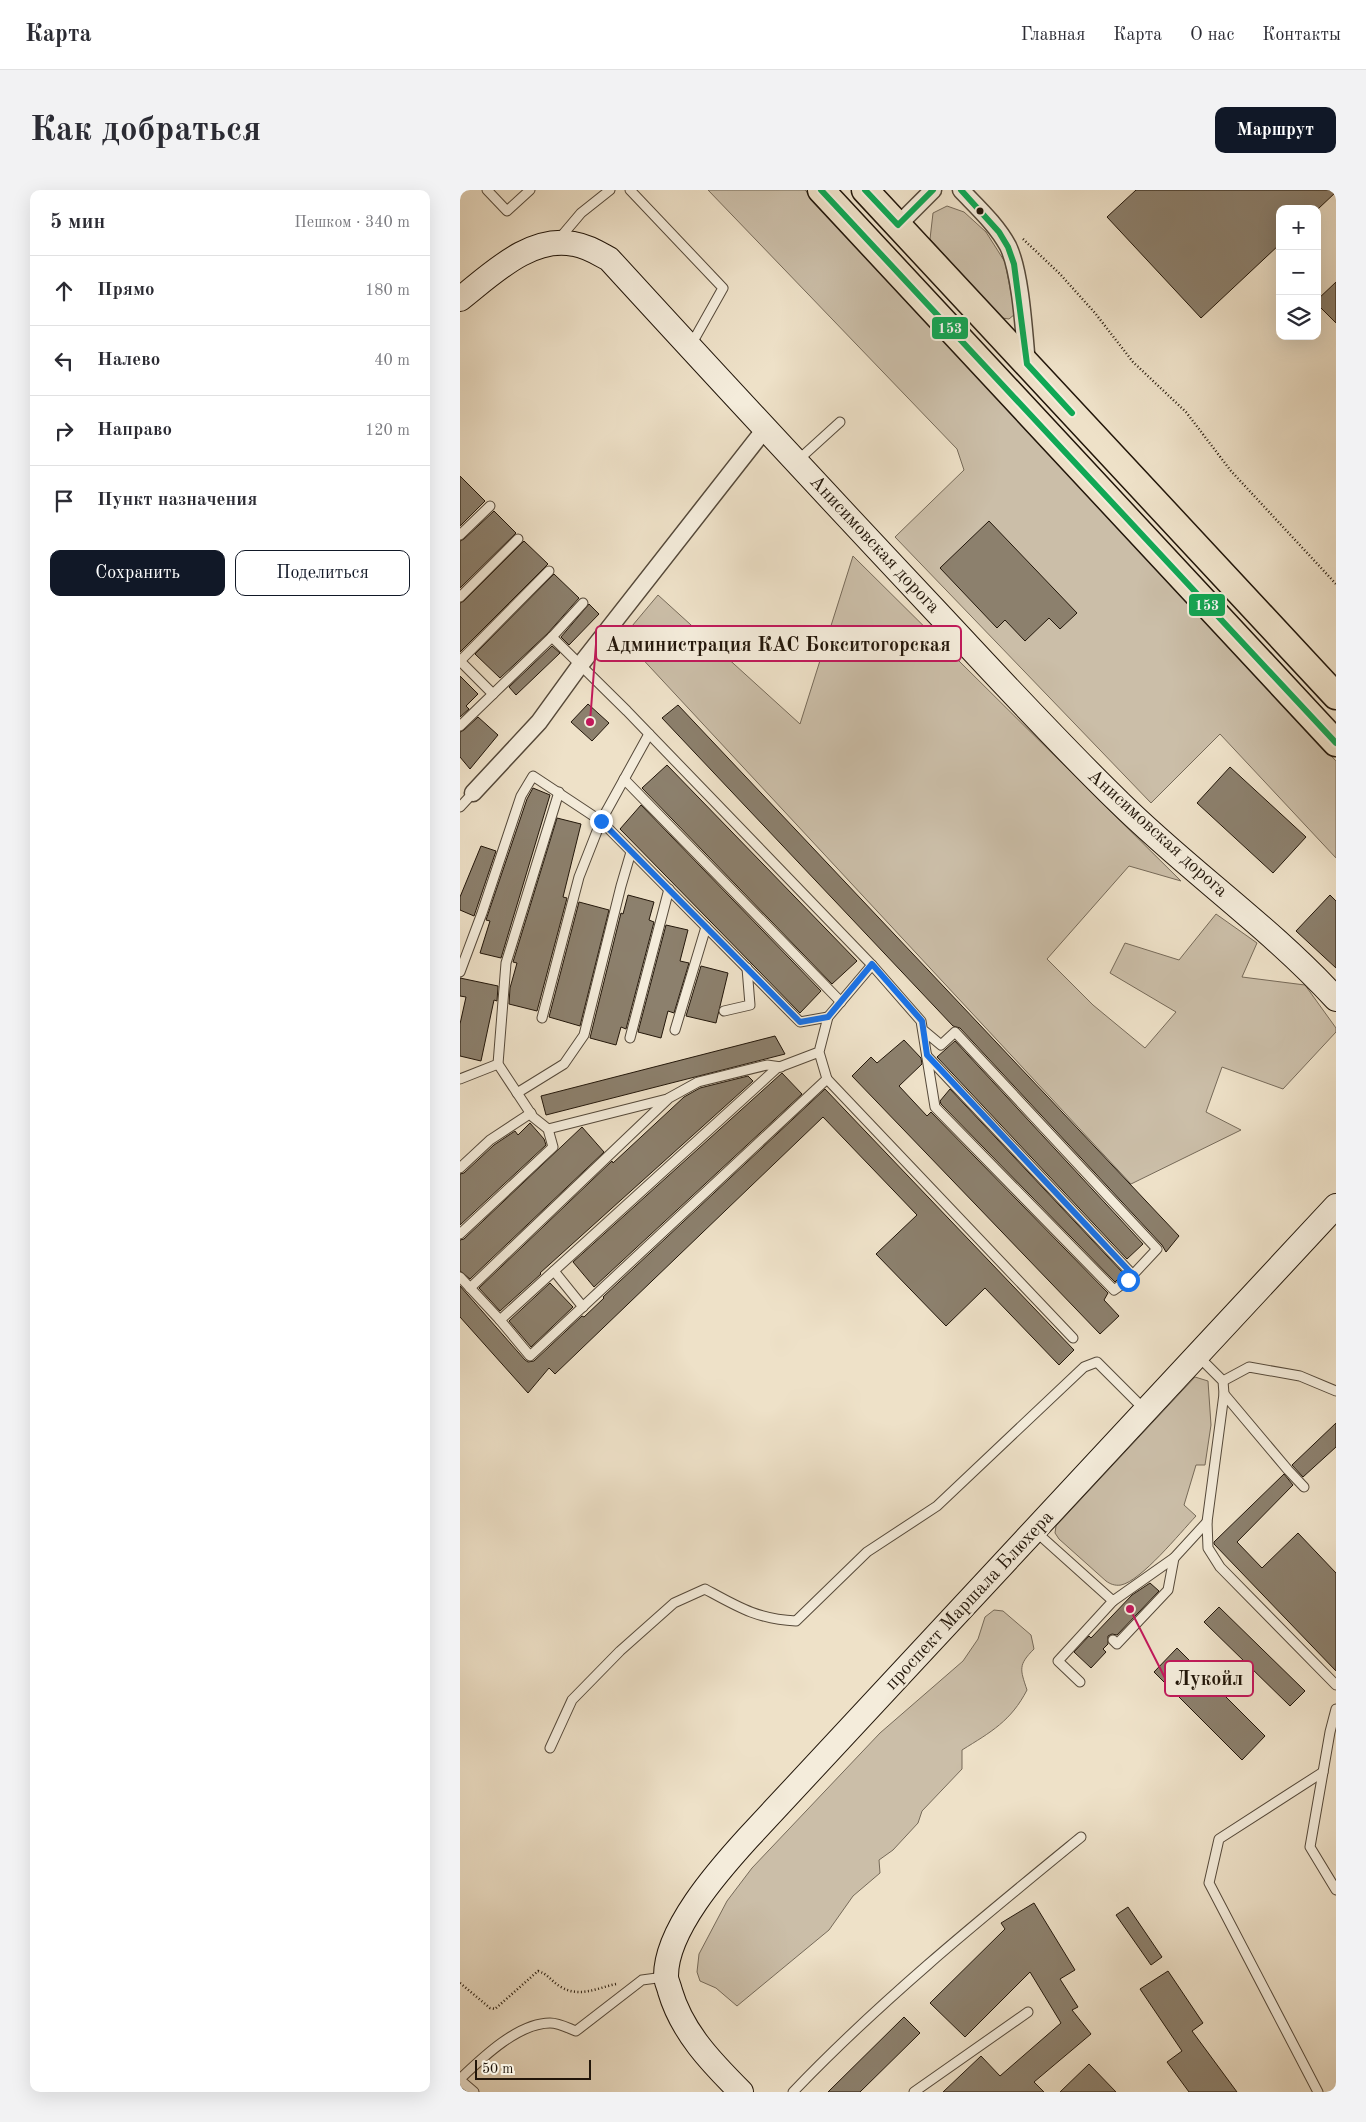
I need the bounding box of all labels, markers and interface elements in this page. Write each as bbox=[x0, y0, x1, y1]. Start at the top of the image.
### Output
text: Карта bbox=[25, 23, 92, 47]
text: Главная bbox=[1021, 26, 1085, 44]
text: Карта bbox=[1113, 26, 1162, 44]
text: О нас bbox=[1190, 26, 1234, 44]
text: Контакты bbox=[1262, 26, 1341, 44]
button: Маршрут bbox=[1215, 107, 1336, 153]
text: Как добраться bbox=[30, 113, 261, 148]
map controls bbox=[1276, 205, 1321, 340]
button: + bbox=[1276, 205, 1321, 250]
unlabelled marker bbox=[975, 206, 985, 216]
text: 5 мин bbox=[50, 212, 105, 233]
text: Пешком · 340 m bbox=[294, 215, 410, 231]
button: − bbox=[1276, 250, 1321, 295]
icon: ahead bbox=[50, 277, 78, 305]
text: Прямо bbox=[97, 281, 155, 300]
text: 180 m bbox=[365, 283, 410, 299]
button: layers bbox=[1276, 295, 1321, 340]
line badge: 153 bbox=[931, 316, 969, 340]
text: 153 bbox=[938, 322, 962, 336]
icon: left bbox=[50, 347, 78, 375]
text: Налево bbox=[97, 351, 160, 370]
text: 40 m bbox=[374, 353, 410, 369]
icon: right bbox=[50, 417, 78, 445]
text: Направо bbox=[97, 421, 172, 440]
text: 120 m bbox=[365, 423, 410, 439]
street label: Анисимовская дорога bbox=[805, 472, 943, 618]
icon: arrive bbox=[50, 487, 78, 515]
text: Пункт назначения bbox=[97, 491, 257, 510]
button: Сохранить bbox=[50, 550, 225, 596]
button: Поделиться bbox=[235, 550, 410, 596]
line badge: 153 bbox=[1188, 593, 1226, 617]
text: 153 bbox=[1195, 599, 1219, 613]
callout: Администрация КАС Бокситогорская bbox=[596, 626, 961, 661]
text: Администрация КАС Бокситогорская bbox=[605, 636, 951, 656]
street label: Анисимовская дорога bbox=[1084, 767, 1231, 902]
route end bbox=[590, 810, 613, 833]
route start bbox=[1117, 1269, 1140, 1292]
street label: проспект Маршала Блюхера bbox=[882, 1507, 1058, 1694]
callout: Лукойл bbox=[1165, 1661, 1253, 1696]
text: Лукойл bbox=[1175, 1670, 1243, 1690]
scale bar bbox=[475, 2057, 591, 2080]
text: 50 m bbox=[482, 2062, 513, 2076]

